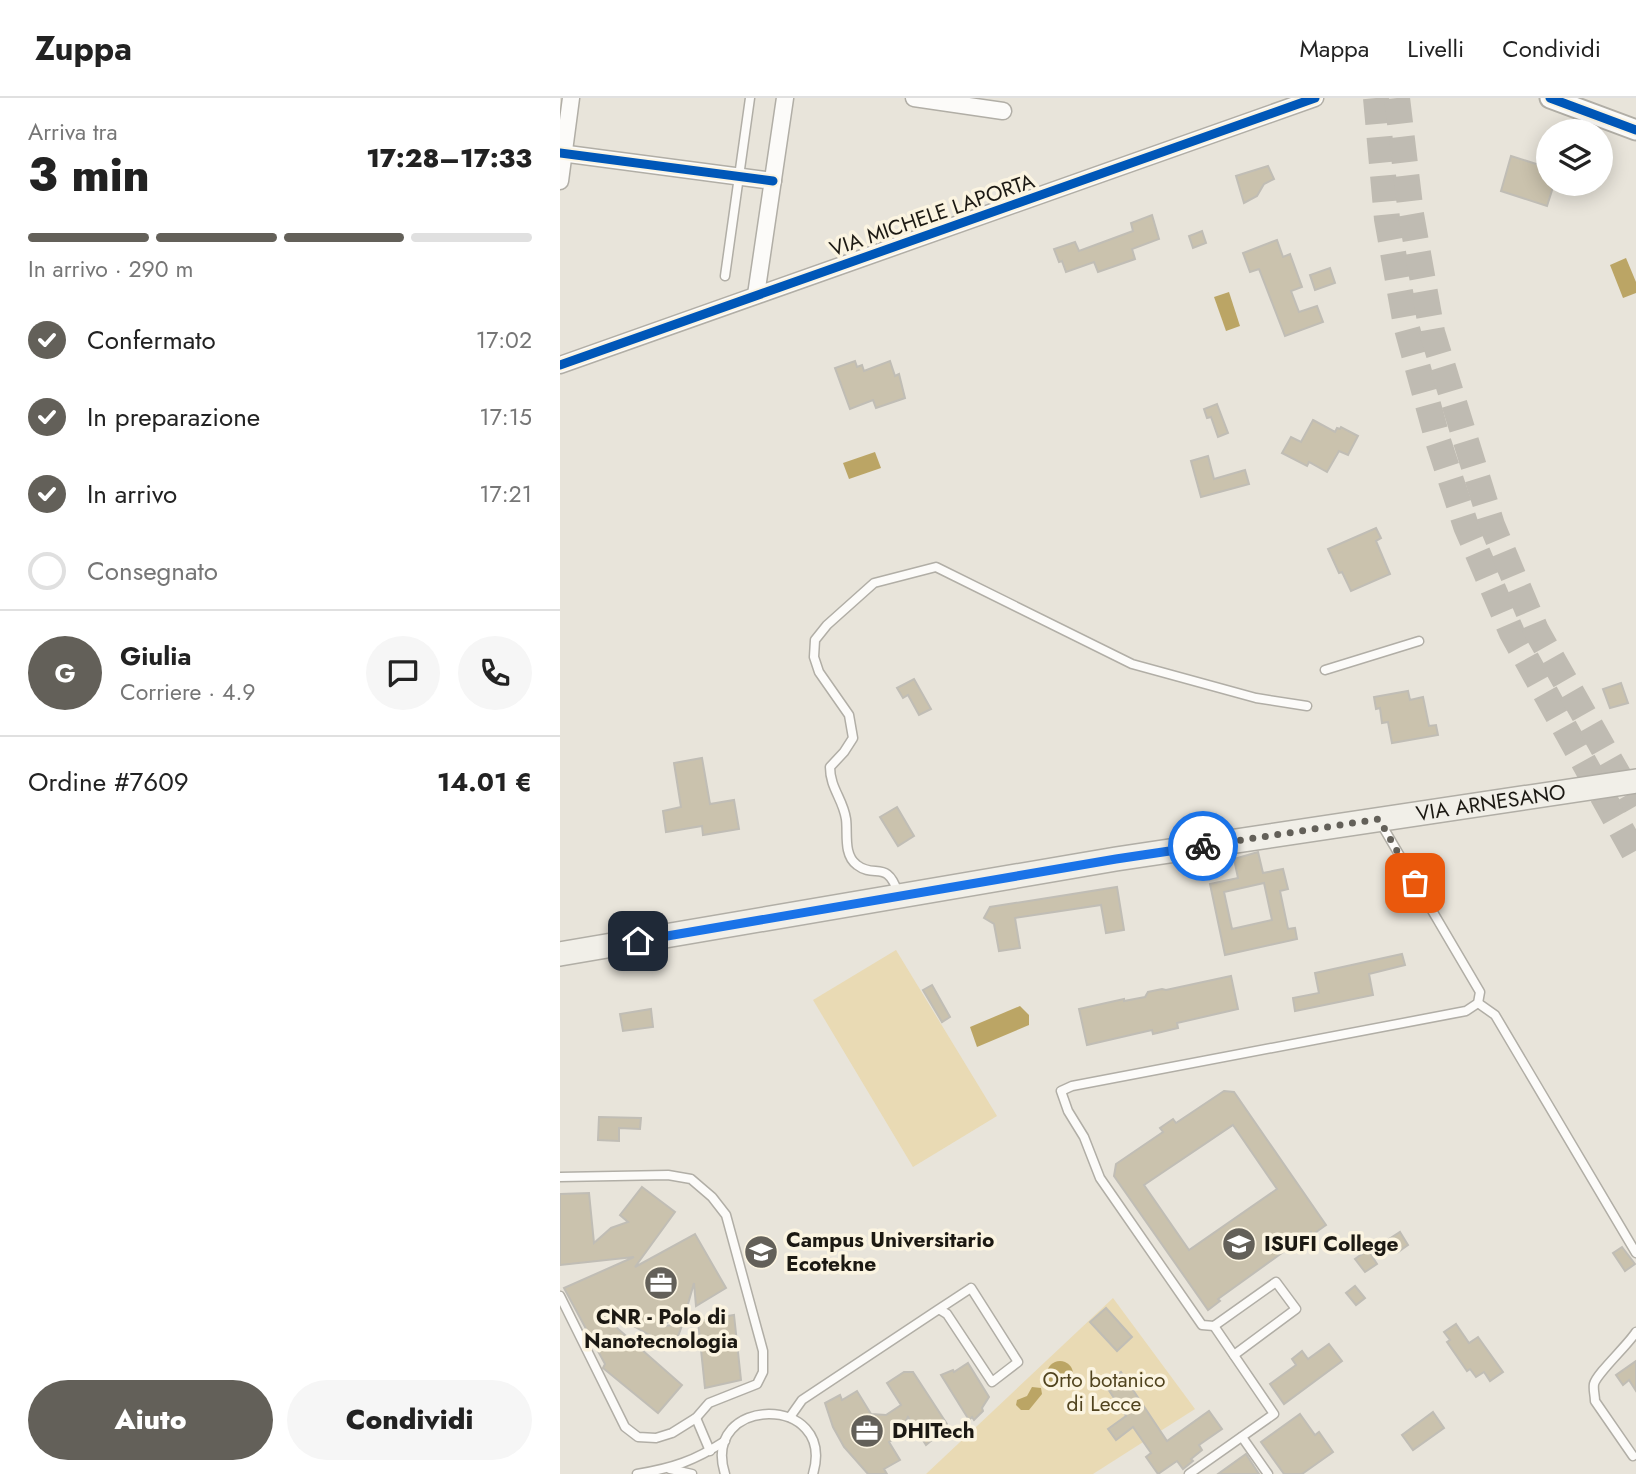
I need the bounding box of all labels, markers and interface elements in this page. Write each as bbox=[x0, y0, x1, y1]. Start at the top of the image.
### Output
text: Zuppa bbox=[35, 25, 132, 72]
text: Mappa bbox=[1299, 31, 1369, 66]
text: Livelli bbox=[1407, 31, 1464, 66]
text: Condividi bbox=[1502, 31, 1601, 66]
text: Arriva tra bbox=[28, 115, 118, 149]
map controls bbox=[1536, 119, 1613, 196]
button: layers bbox=[1536, 119, 1613, 196]
text: 17:28–17:33 bbox=[366, 139, 532, 177]
text: 3 min bbox=[28, 142, 150, 208]
street label: VIA MICHELE LAPORTA bbox=[826, 166, 1039, 264]
text: In arrivo · 290 m bbox=[28, 252, 193, 286]
icon: check bbox=[28, 321, 66, 359]
text: Confermato bbox=[87, 321, 216, 359]
text: 17:02 bbox=[476, 323, 532, 357]
icon: check bbox=[28, 398, 66, 436]
text: In preparazione bbox=[87, 398, 260, 436]
text: 17:15 bbox=[479, 400, 532, 434]
icon: check bbox=[28, 475, 66, 513]
text: In arrivo bbox=[87, 475, 177, 513]
text: 17:21 bbox=[479, 477, 532, 511]
text: Consegnato bbox=[87, 552, 218, 590]
button: chat bbox=[366, 636, 440, 710]
button: phone bbox=[458, 636, 532, 710]
text: Giulia bbox=[120, 637, 192, 675]
text: G bbox=[54, 654, 76, 692]
text: Corriere · 4.9 bbox=[120, 675, 256, 709]
text: Ordine #7609 bbox=[28, 763, 189, 801]
text: 14.01 € bbox=[437, 763, 532, 801]
street label: VIA ARNESANO bbox=[1414, 777, 1568, 829]
courier bbox=[1168, 811, 1238, 881]
icon: bike bbox=[1184, 827, 1222, 865]
pin bbox=[1385, 853, 1445, 913]
icon: bag bbox=[1396, 864, 1434, 902]
pin bbox=[608, 911, 668, 971]
icon: home bbox=[619, 922, 657, 960]
place label: Campus Universitario Ecotekne bbox=[786, 1225, 994, 1279]
school or university icon: ISUFI College bbox=[1220, 1225, 1258, 1263]
place label: ISUFI College bbox=[1264, 1229, 1399, 1259]
school or university icon: Campus Universitario Ecotekne bbox=[742, 1233, 780, 1271]
office icon: CNR - Polo di Nanotecnologia bbox=[642, 1264, 680, 1302]
place label: CNR - Polo di Nanotecnologia bbox=[584, 1302, 738, 1356]
park label: Orto botanico di Lecce bbox=[1042, 1365, 1166, 1419]
button: Aiuto bbox=[28, 1380, 273, 1460]
button: Condividi bbox=[287, 1380, 532, 1460]
office icon: DHITech bbox=[848, 1412, 886, 1450]
place label: DHITech bbox=[892, 1416, 975, 1446]

